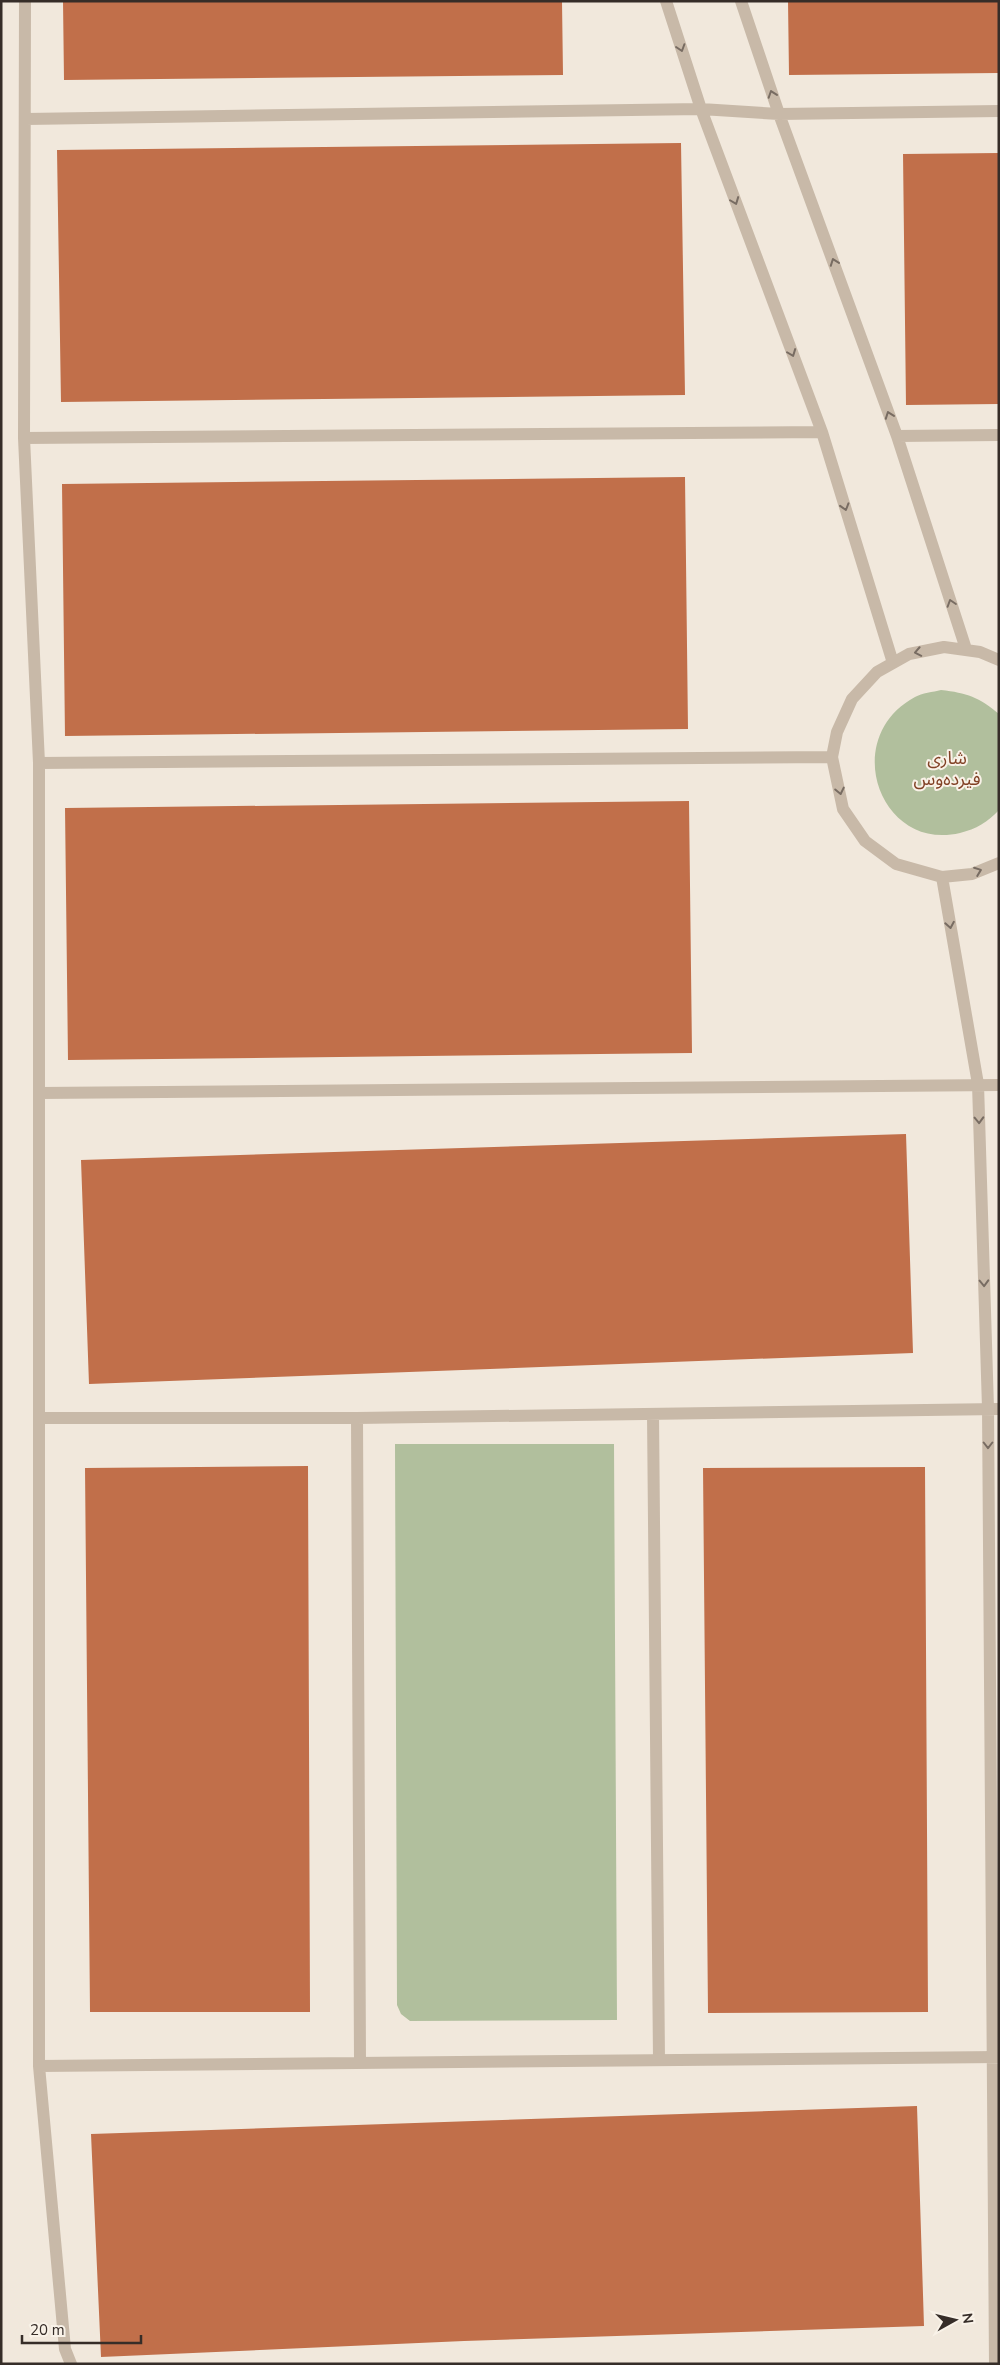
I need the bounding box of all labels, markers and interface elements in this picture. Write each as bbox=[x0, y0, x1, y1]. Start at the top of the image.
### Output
one-way arrow bbox=[675, 43, 685, 51]
one-way arrow bbox=[768, 90, 778, 98]
one-way arrow bbox=[729, 196, 739, 205]
one-way arrow bbox=[830, 259, 840, 267]
one-way arrow bbox=[786, 348, 796, 357]
one-way arrow bbox=[885, 412, 895, 420]
one-way arrow bbox=[839, 502, 849, 510]
one-way arrow bbox=[946, 599, 956, 608]
one-way arrow bbox=[913, 646, 922, 657]
district label: شاری فیردەوس bbox=[913, 746, 981, 791]
one-way arrow bbox=[834, 787, 845, 796]
one-way arrow bbox=[974, 867, 982, 877]
one-way arrow bbox=[945, 921, 955, 930]
one-way arrow bbox=[974, 1117, 985, 1125]
one-way arrow bbox=[979, 1279, 990, 1287]
one-way arrow bbox=[983, 1442, 993, 1449]
north arrow bbox=[930, 2295, 980, 2345]
scale bar bbox=[22, 2312, 141, 2344]
text: N bbox=[957, 2312, 978, 2325]
text: 20 m bbox=[30, 2320, 65, 2340]

